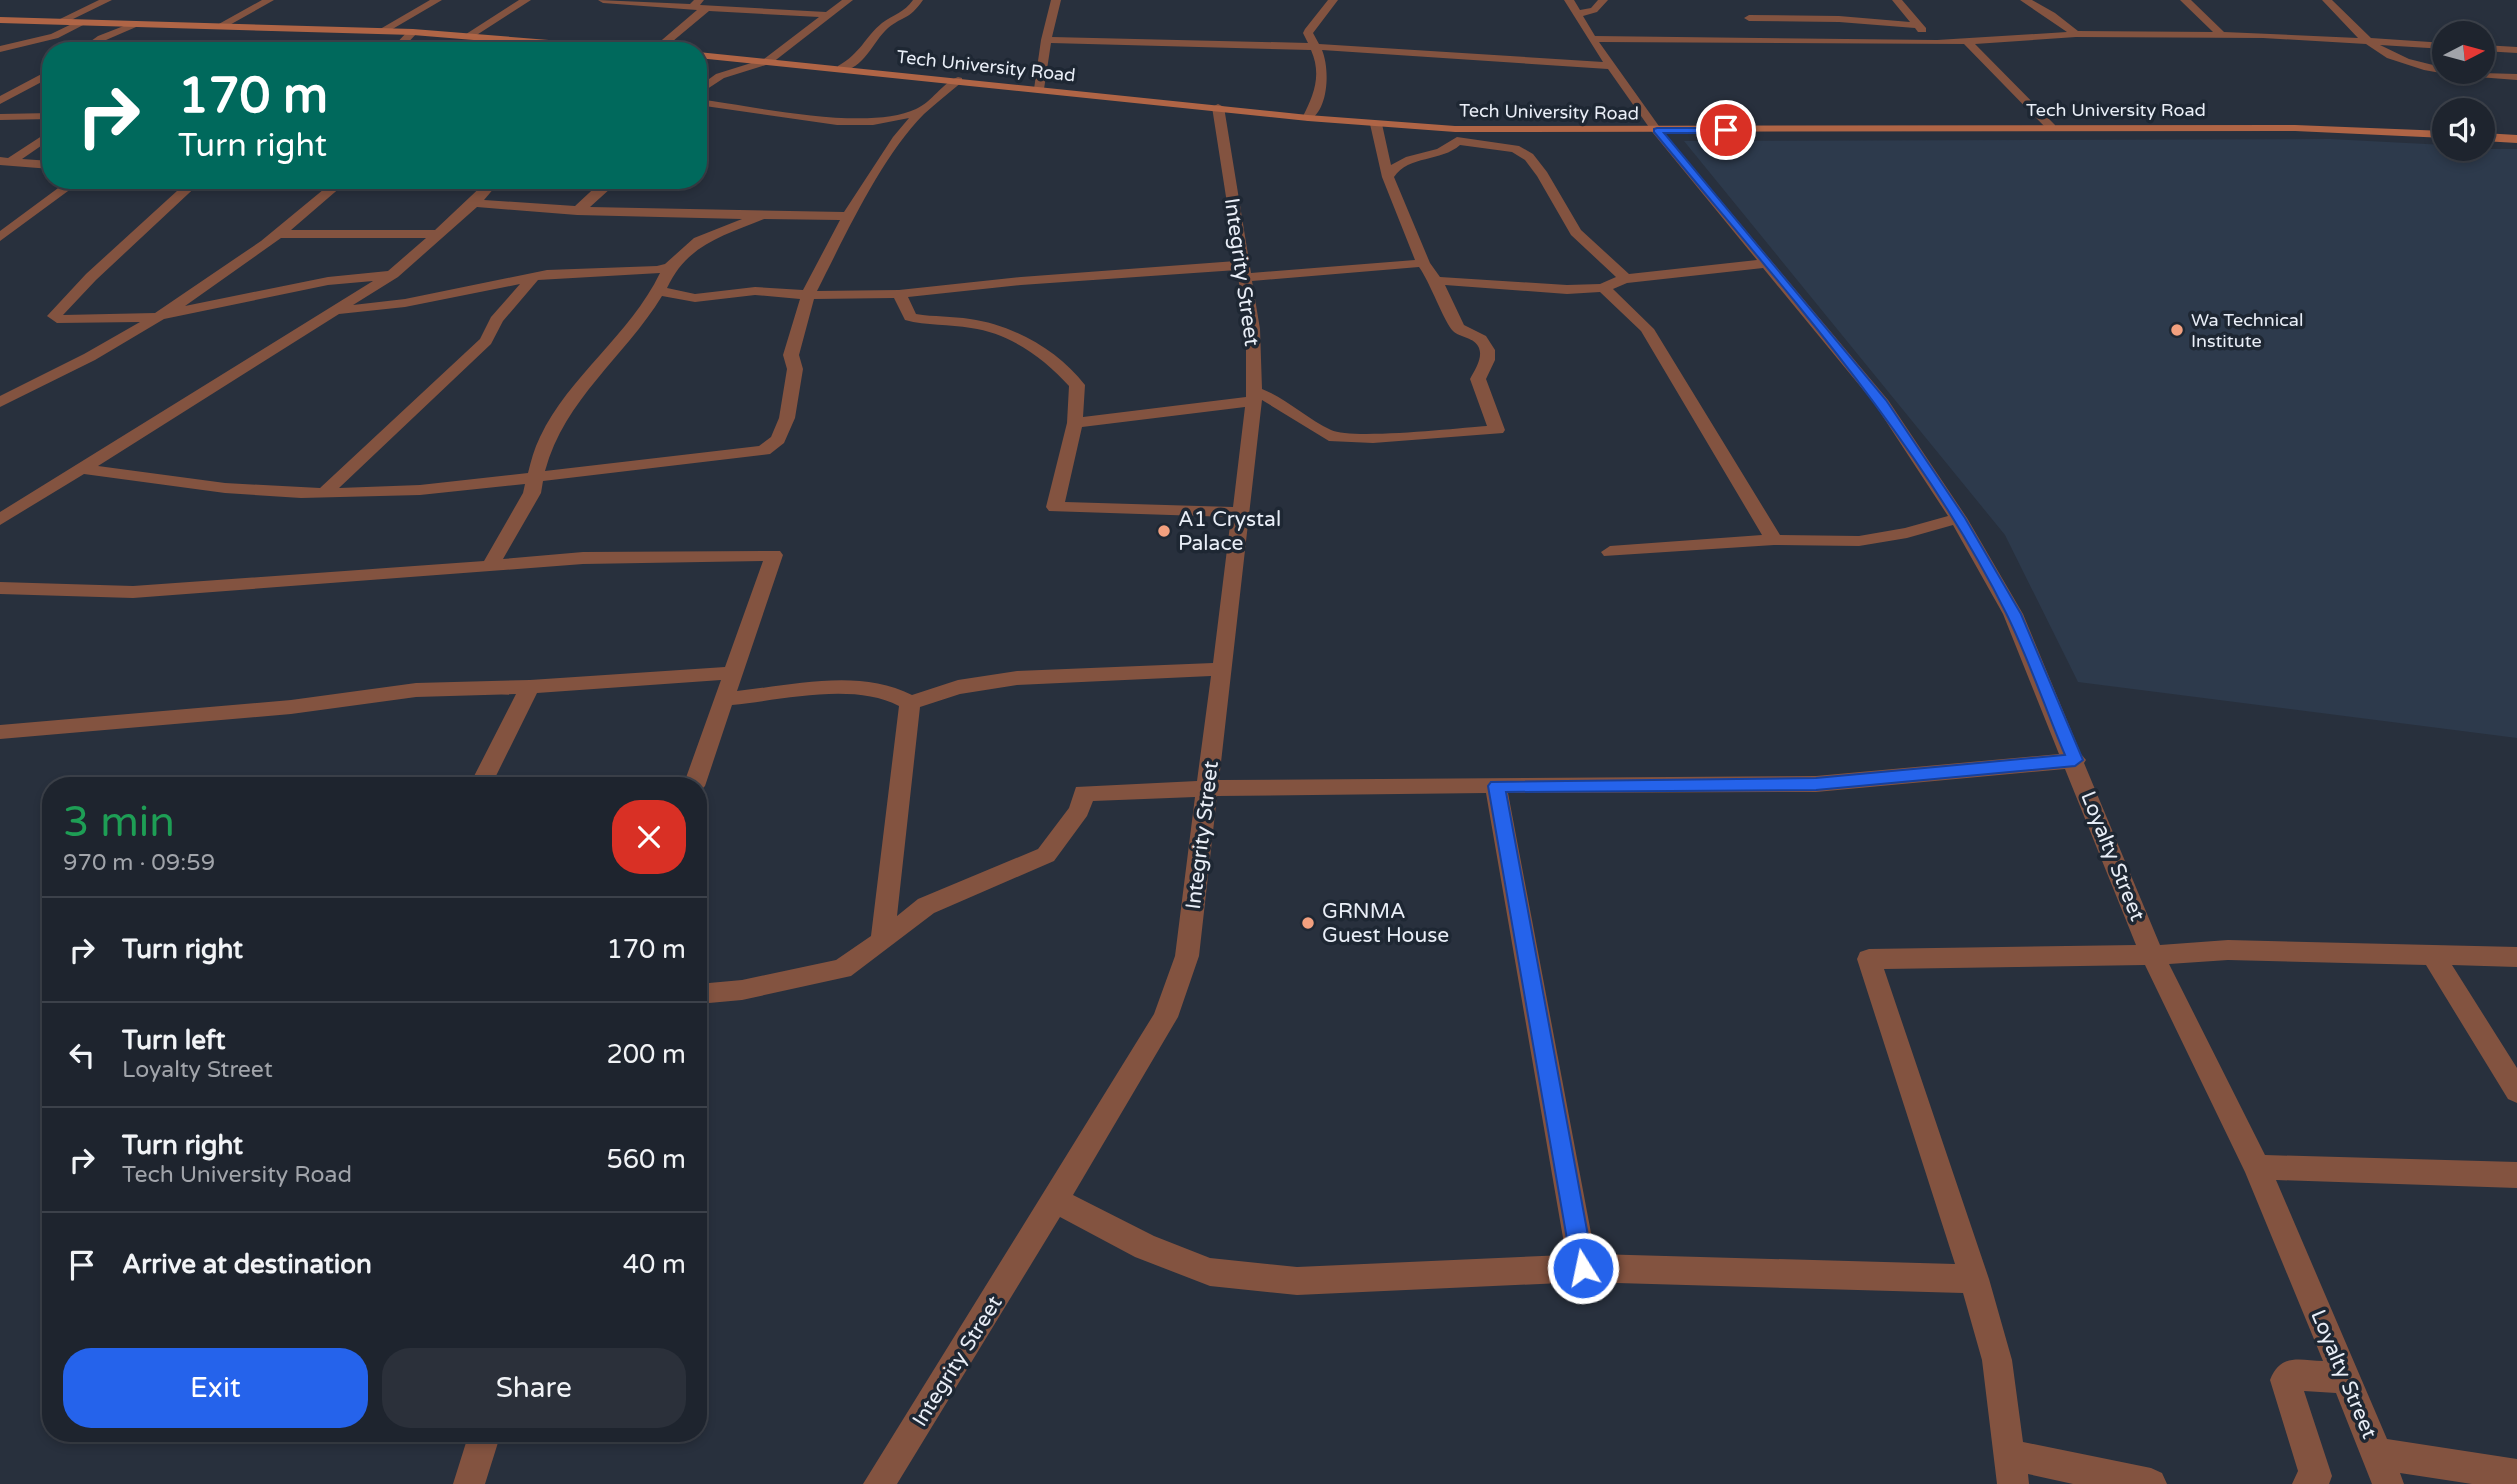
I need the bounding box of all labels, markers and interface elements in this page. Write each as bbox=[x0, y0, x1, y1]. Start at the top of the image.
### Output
north arrow bbox=[2432, 21, 2496, 84]
map controls bbox=[2432, 21, 2495, 161]
street label: Tech University Road bbox=[895, 46, 1077, 86]
text: 170 m bbox=[178, 67, 328, 126]
icon: right bbox=[63, 70, 154, 161]
button: sound bbox=[2432, 98, 2495, 161]
street label: Tech University Road bbox=[1459, 99, 1639, 125]
street label: Tech University Road bbox=[2026, 99, 2206, 121]
pin bbox=[1696, 100, 1756, 160]
icon: arrive bbox=[1707, 111, 1745, 149]
text: Turn right bbox=[178, 127, 327, 165]
street label: Integrity Street bbox=[1219, 196, 1264, 348]
place label: Wa Technical Institute bbox=[2191, 309, 2303, 352]
marker: Wa Technical Institute bbox=[2169, 322, 2185, 338]
place label: A1 Crystal Palace bbox=[1178, 507, 1281, 556]
marker: A1 Crystal Palace bbox=[1156, 523, 1172, 539]
street label: Integrity Street bbox=[1181, 759, 1224, 911]
street label: Loyalty Street bbox=[2075, 788, 2150, 925]
text: 3 min bbox=[63, 797, 175, 848]
button: close bbox=[612, 800, 686, 874]
text: 970 m · 09:59 bbox=[63, 849, 215, 877]
place label: GRNMA Guest House bbox=[1322, 899, 1449, 948]
marker: GRNMA Guest House bbox=[1300, 915, 1316, 931]
icon: right bbox=[63, 931, 101, 969]
text: Turn right bbox=[122, 934, 243, 965]
text: 170 m bbox=[606, 934, 686, 965]
text: Turn left bbox=[122, 1025, 225, 1056]
icon: left bbox=[63, 1036, 101, 1074]
text: 200 m bbox=[606, 1039, 686, 1070]
text: Loyalty Street bbox=[122, 1056, 273, 1084]
text: Turn right bbox=[122, 1130, 243, 1161]
icon: right bbox=[63, 1141, 101, 1179]
text: 560 m bbox=[606, 1144, 686, 1175]
text: Tech University Road bbox=[122, 1161, 352, 1189]
position arrow bbox=[1546, 1231, 1620, 1305]
icon: arrive bbox=[63, 1246, 101, 1284]
text: Arrive at destination bbox=[122, 1249, 372, 1280]
text: 40 m bbox=[623, 1249, 686, 1280]
street label: Integrity Street bbox=[907, 1291, 1008, 1431]
street label: Loyalty Street bbox=[2305, 1306, 2382, 1442]
button: Exit bbox=[63, 1348, 368, 1428]
button: Share bbox=[382, 1348, 686, 1428]

